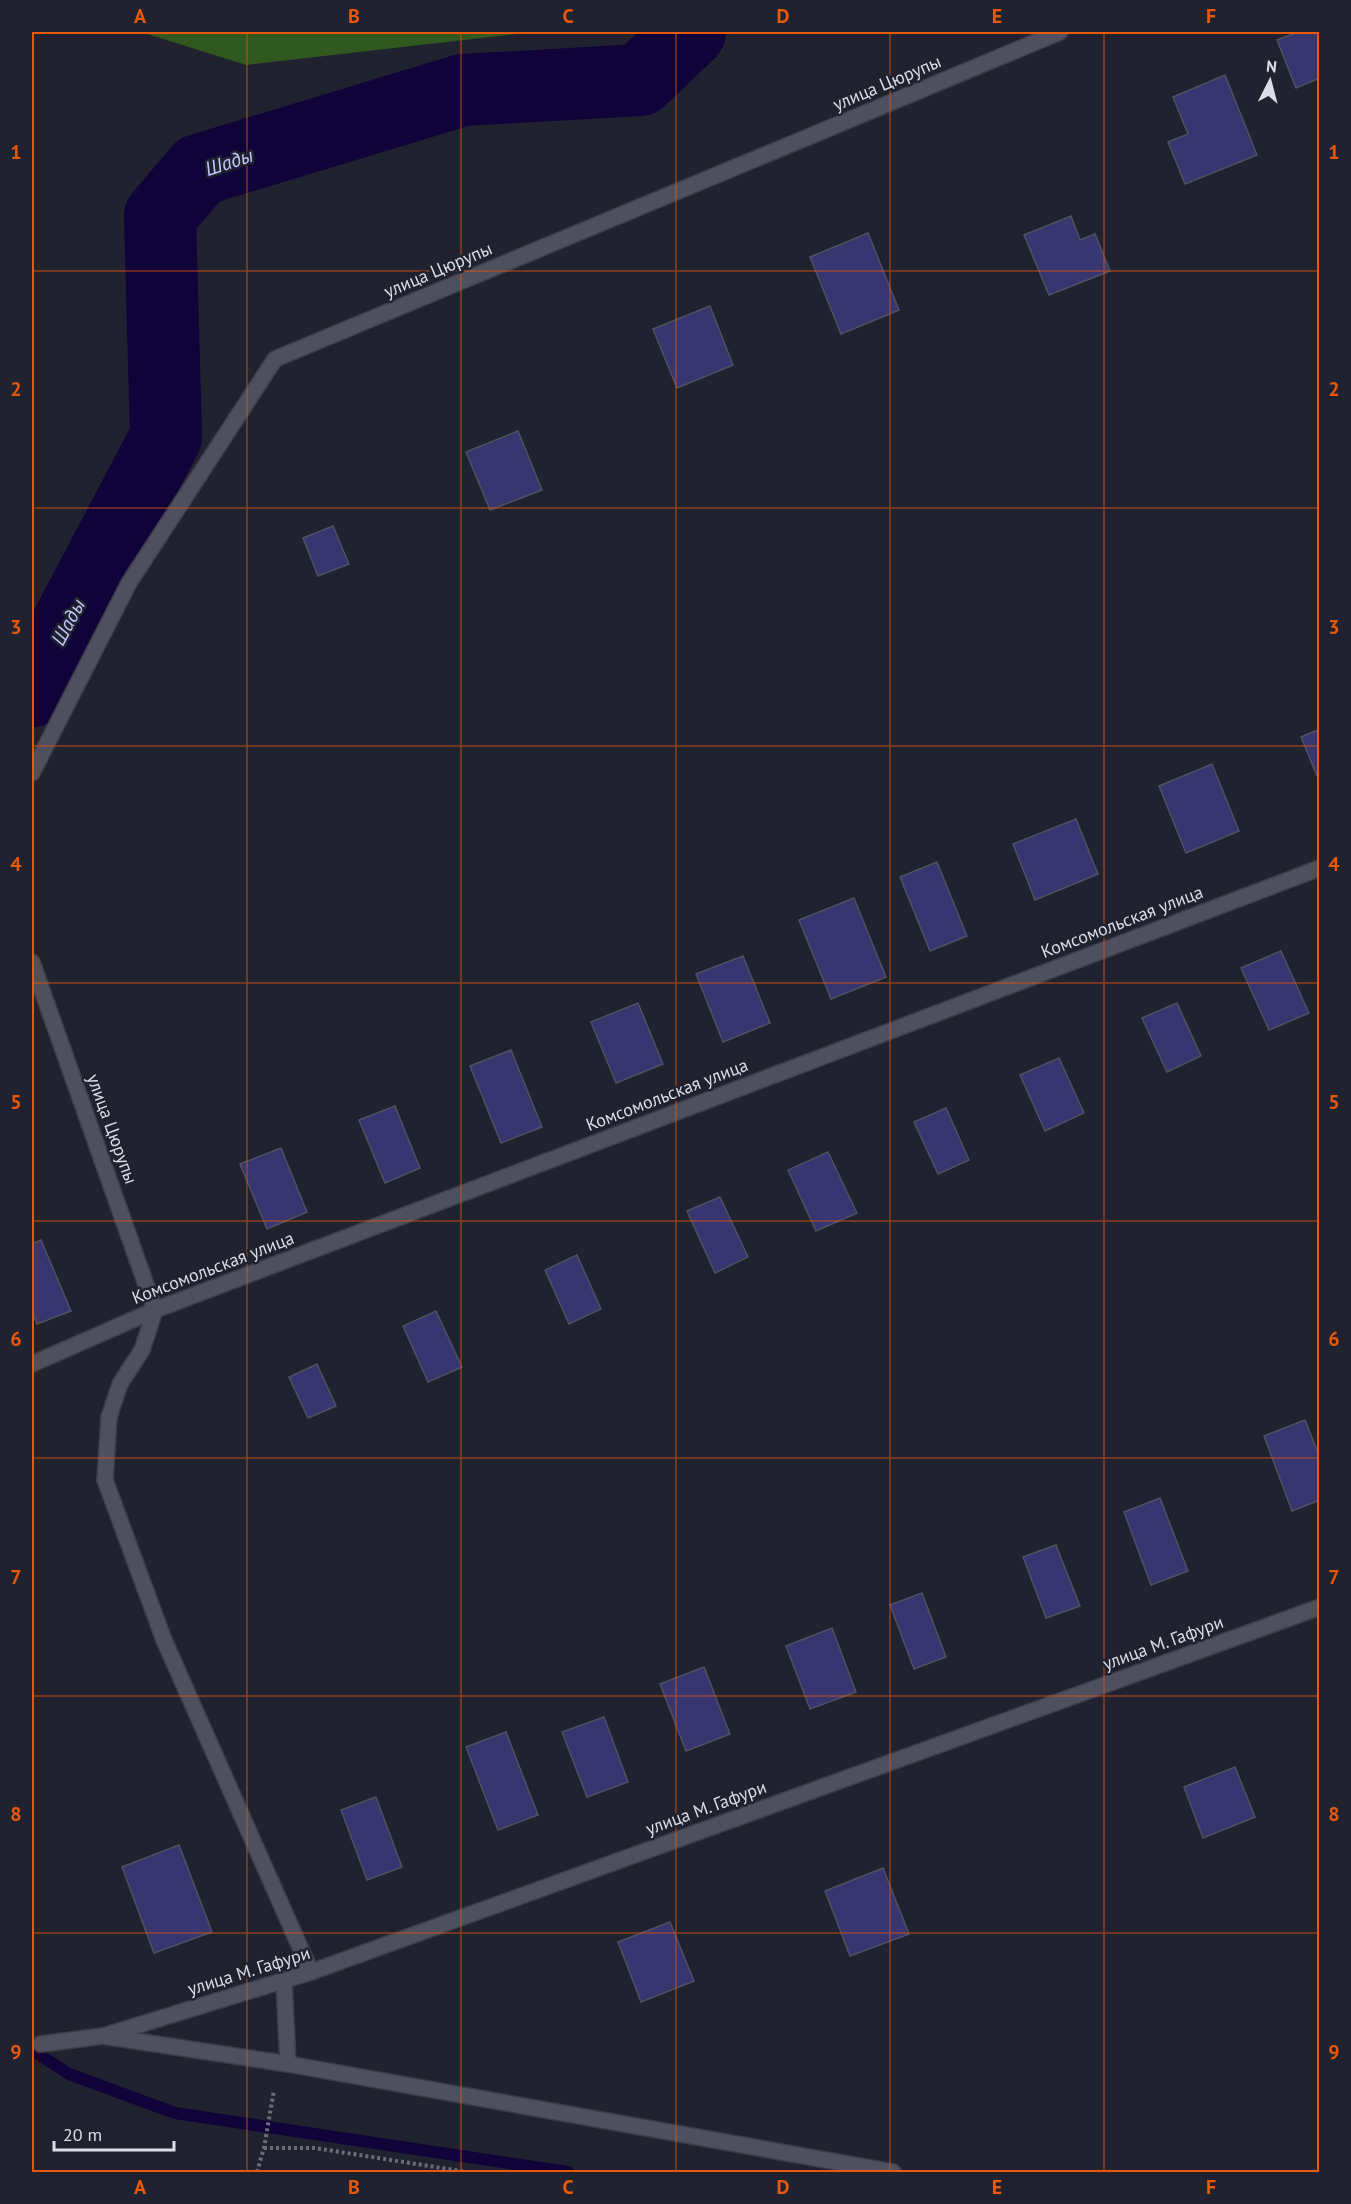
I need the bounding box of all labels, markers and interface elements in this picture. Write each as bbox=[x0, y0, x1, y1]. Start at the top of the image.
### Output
text: A bbox=[134, 3, 147, 29]
text: B bbox=[348, 3, 360, 29]
text: C bbox=[562, 3, 574, 29]
text: D bbox=[777, 3, 790, 29]
text: E bbox=[992, 3, 1002, 29]
text: F bbox=[1206, 3, 1216, 29]
street label: улица Цюрупы bbox=[829, 49, 944, 116]
north arrow bbox=[1240, 51, 1300, 111]
text: N bbox=[1265, 56, 1278, 77]
text: 1 bbox=[10, 139, 22, 165]
text: 1 bbox=[1328, 139, 1340, 165]
water label: Шады bbox=[202, 142, 257, 182]
street label: улица Цюрупы bbox=[380, 236, 495, 303]
text: 2 bbox=[10, 376, 22, 402]
text: 2 bbox=[1328, 376, 1340, 402]
water label: Шады bbox=[45, 594, 91, 650]
text: 3 bbox=[10, 614, 22, 640]
text: 3 bbox=[1328, 614, 1340, 640]
text: 4 bbox=[10, 851, 22, 877]
text: 4 bbox=[1328, 851, 1340, 877]
street label: Комсомольская улица bbox=[1038, 880, 1206, 963]
street label: Комсомольская улица bbox=[583, 1053, 751, 1136]
street label: улица Цюрупы bbox=[82, 1071, 143, 1187]
text: 5 bbox=[10, 1089, 22, 1115]
text: 5 bbox=[1328, 1089, 1340, 1115]
street label: Комсомольская улица bbox=[129, 1226, 297, 1309]
text: 6 bbox=[10, 1326, 22, 1352]
text: 6 bbox=[1328, 1326, 1340, 1352]
text: 7 bbox=[10, 1564, 22, 1590]
text: 7 bbox=[1328, 1564, 1340, 1590]
street label: улица М. Гафури bbox=[1099, 1610, 1226, 1675]
street label: улица М. Гафури bbox=[642, 1775, 769, 1840]
text: 8 bbox=[10, 1801, 22, 1827]
text: 8 bbox=[1328, 1801, 1340, 1827]
street label: улица М. Гафури bbox=[185, 1941, 313, 2000]
text: 9 bbox=[10, 2039, 22, 2065]
text: 9 bbox=[1328, 2039, 1340, 2065]
scale bar bbox=[54, 2114, 174, 2152]
text: 20 m bbox=[63, 2123, 102, 2146]
text: A bbox=[134, 2174, 147, 2200]
text: B bbox=[348, 2174, 360, 2200]
text: C bbox=[562, 2174, 574, 2200]
text: D bbox=[777, 2174, 790, 2200]
text: E bbox=[992, 2174, 1002, 2200]
text: F bbox=[1206, 2174, 1216, 2200]

